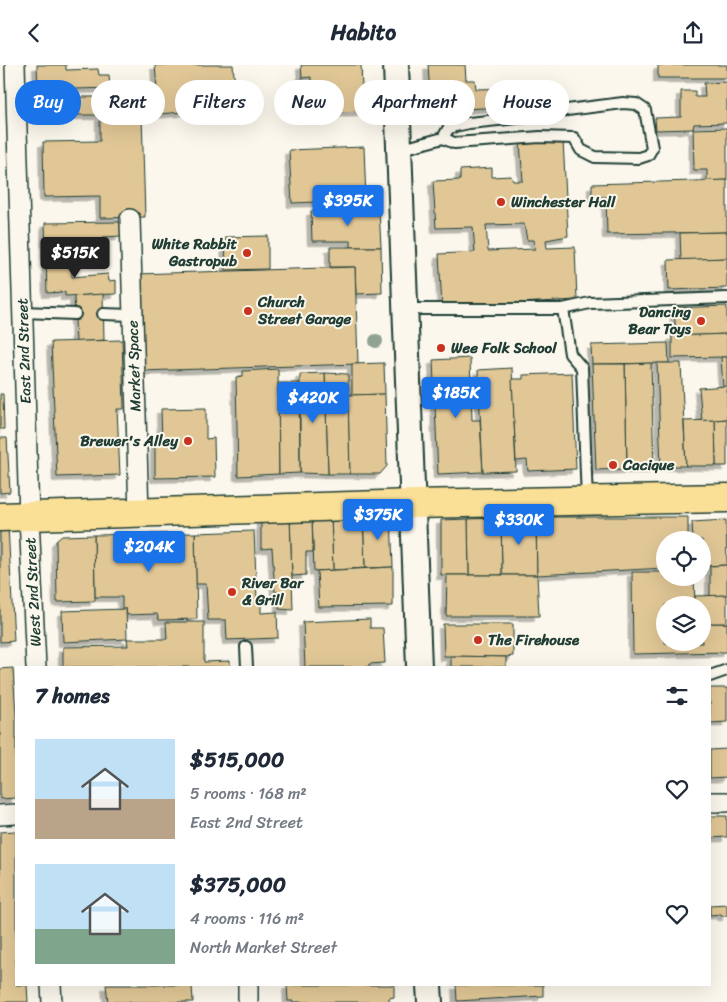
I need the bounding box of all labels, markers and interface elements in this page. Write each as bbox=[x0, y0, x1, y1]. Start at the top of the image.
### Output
text: Habito bbox=[331, 13, 396, 52]
icon: back bbox=[20, 19, 48, 47]
icon: share bbox=[679, 19, 707, 47]
chip: Buy bbox=[15, 80, 81, 125]
chip: Rent bbox=[91, 80, 165, 125]
chip: Filters bbox=[175, 80, 264, 125]
chip: New bbox=[274, 80, 344, 125]
chip: Apartment bbox=[354, 80, 475, 125]
chip: House bbox=[485, 80, 569, 125]
pin: $395K bbox=[313, 185, 383, 227]
text: $395K bbox=[324, 186, 372, 215]
place label: Winchester Hall bbox=[511, 189, 616, 215]
marker: Winchester Hall bbox=[495, 196, 507, 208]
place label: White Rabbit Gastropub bbox=[152, 231, 237, 274]
pin: $515K bbox=[40, 237, 110, 279]
text: $515K bbox=[52, 238, 98, 267]
marker: White Rabbit Gastropub bbox=[241, 247, 253, 259]
place label: Church Street Garage bbox=[257, 289, 352, 332]
street label: East 2nd Street bbox=[9, 297, 39, 404]
place label: Dancing Bear Toys bbox=[628, 299, 692, 342]
marker: Church Street Garage bbox=[242, 305, 254, 317]
marker: Dancing Bear Toys bbox=[695, 315, 707, 327]
street label: Market Space bbox=[119, 319, 149, 412]
place label: Wee Folk School bbox=[451, 335, 557, 361]
marker: Wee Folk School bbox=[435, 342, 447, 354]
pin: $185K bbox=[421, 377, 491, 419]
text: $185K bbox=[433, 378, 479, 407]
pin: $420K bbox=[278, 381, 348, 424]
text: $420K bbox=[288, 383, 338, 412]
place label: Brewer's Alley bbox=[80, 428, 179, 454]
marker: Brewer's Alley bbox=[182, 435, 194, 447]
place label: Cacique bbox=[622, 452, 675, 478]
marker: Cacique bbox=[607, 459, 619, 471]
pin: $375K bbox=[343, 499, 413, 541]
text: $375K bbox=[354, 500, 402, 529]
pin: $330K bbox=[484, 503, 554, 546]
text: $330K bbox=[495, 505, 543, 534]
pin: $204K bbox=[114, 531, 184, 573]
map controls bbox=[656, 531, 711, 651]
button: locate bbox=[656, 531, 711, 586]
text: $204K bbox=[124, 532, 174, 561]
street label: West 2nd Street bbox=[17, 536, 49, 647]
place label: River Bar & Grill bbox=[241, 570, 305, 613]
marker: River Bar & Grill bbox=[226, 586, 238, 598]
button: layers bbox=[656, 596, 711, 651]
place label: The Firehouse bbox=[488, 627, 580, 653]
marker: The Firehouse bbox=[472, 634, 484, 646]
text: 7 homes bbox=[35, 677, 110, 715]
icon: filters bbox=[663, 682, 691, 710]
text: $515,000 bbox=[190, 741, 284, 779]
icon: home bbox=[75, 759, 135, 819]
icon: heart bbox=[663, 775, 691, 803]
text: 5 rooms · 168 m² bbox=[190, 779, 307, 808]
text: East 2nd Street bbox=[190, 808, 303, 837]
text: $375,000 bbox=[190, 866, 286, 904]
icon: home bbox=[75, 884, 135, 944]
icon: heart bbox=[663, 900, 691, 928]
text: 4 rooms · 116 m² bbox=[190, 904, 304, 933]
text: North Market Street bbox=[190, 933, 337, 962]

